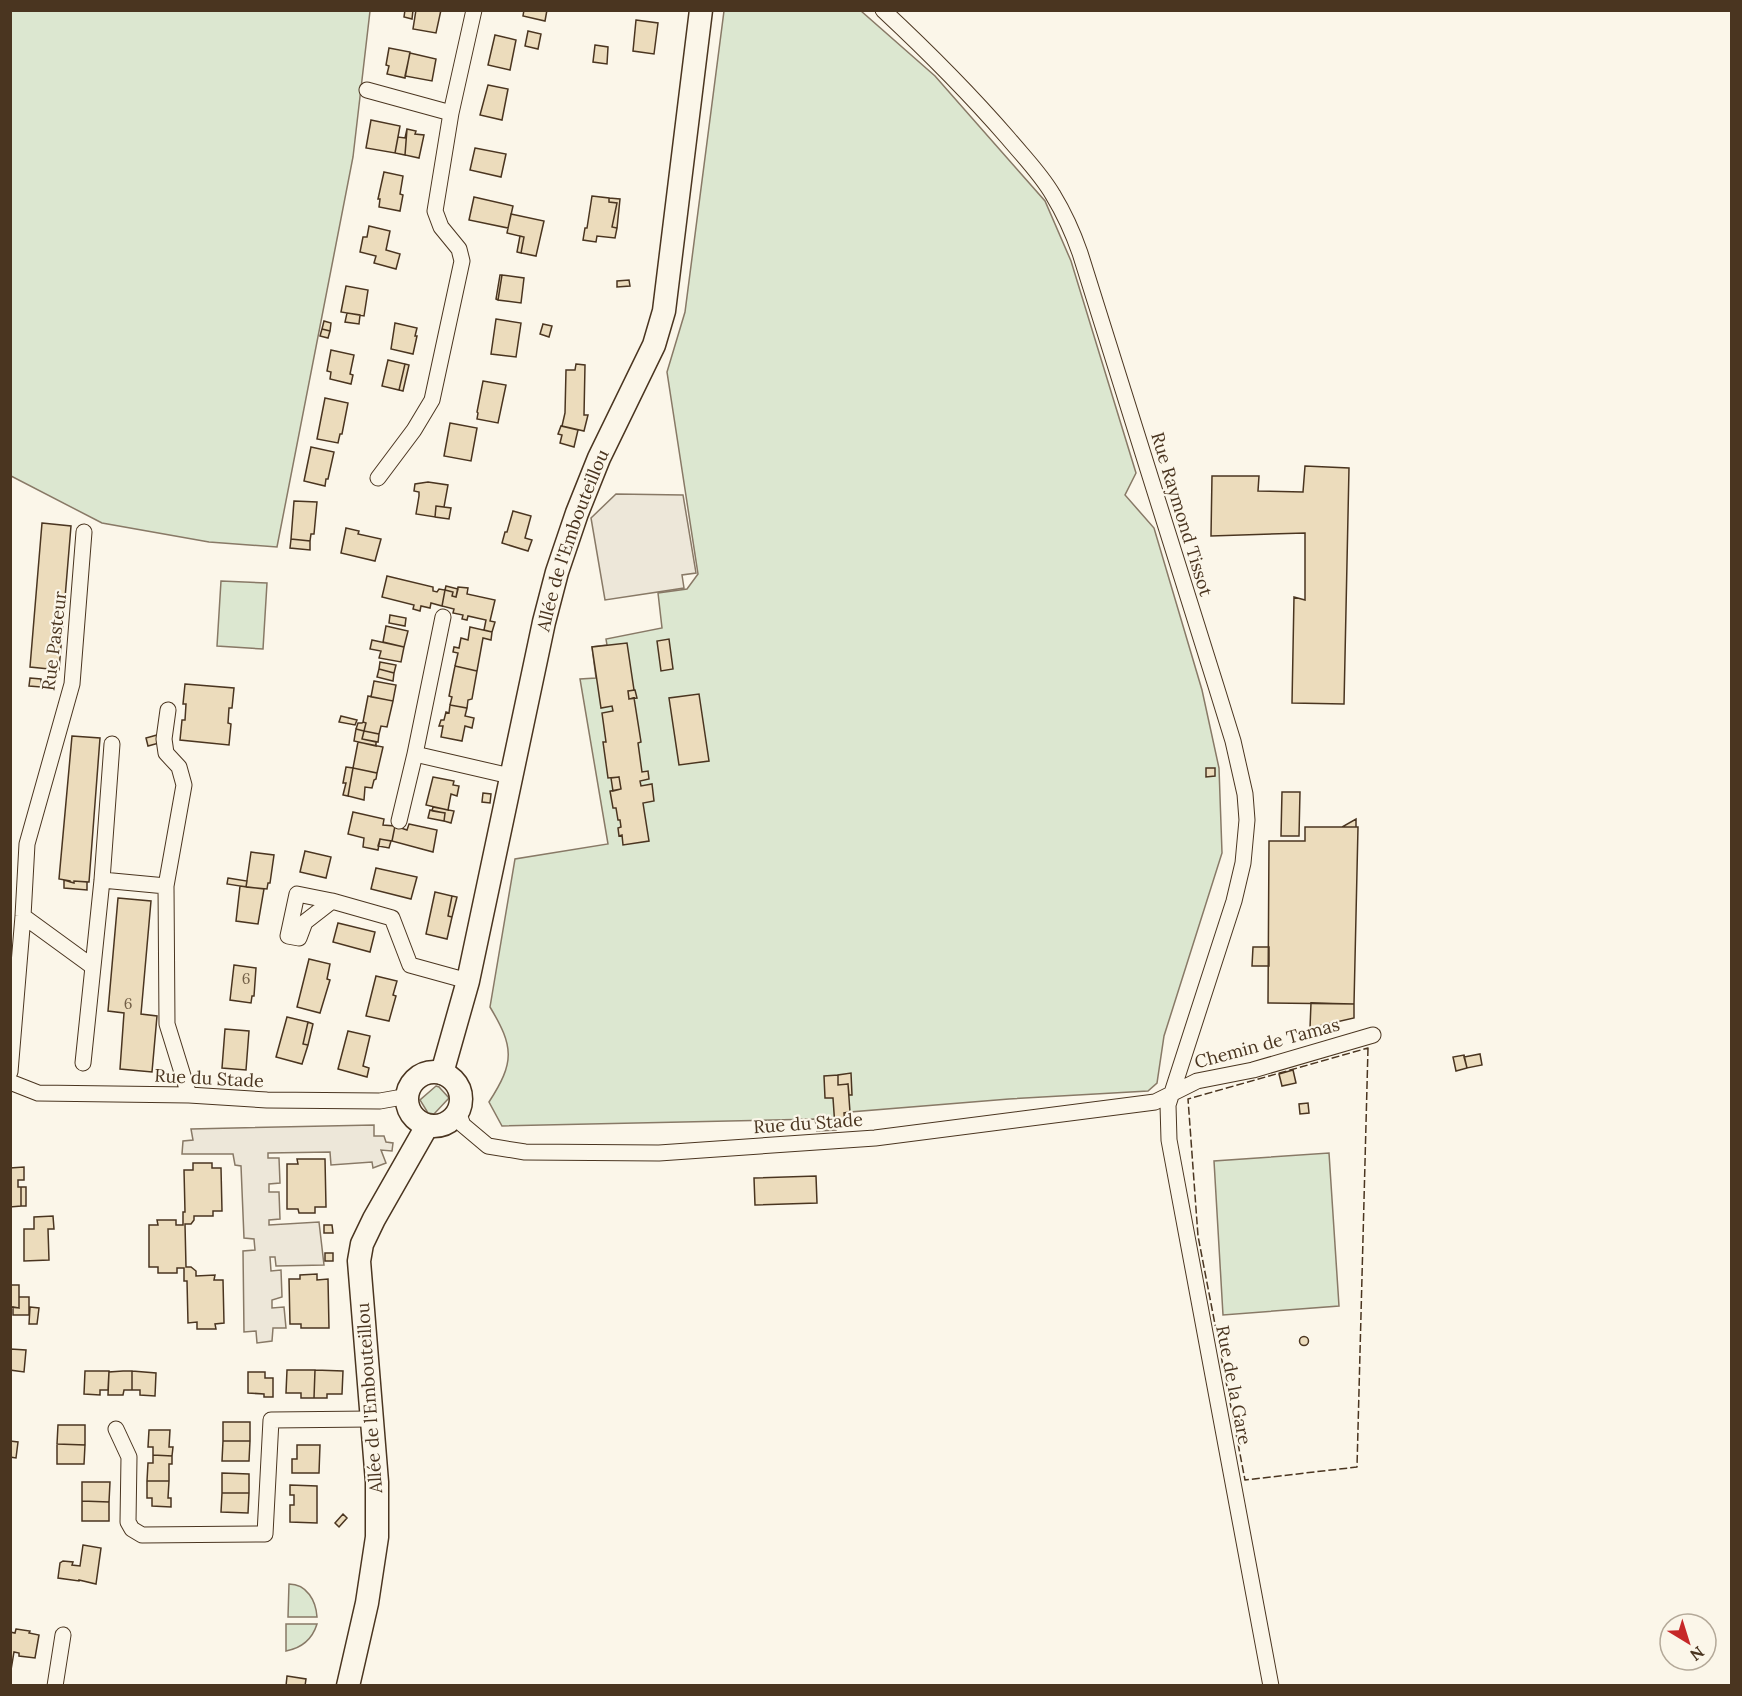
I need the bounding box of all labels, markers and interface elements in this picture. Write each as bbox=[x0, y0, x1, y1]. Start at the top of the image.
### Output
street label: Rue Raymond Tissot bbox=[1146, 429, 1218, 599]
street label: Allée de l'Embouteillou bbox=[531, 445, 613, 634]
street label: Rue Pasteur bbox=[36, 590, 72, 692]
house number: 6 bbox=[242, 969, 250, 988]
house number: 6 bbox=[124, 994, 132, 1013]
street label: Chemin de Tamas bbox=[1192, 1013, 1342, 1073]
street label: Rue du Stade bbox=[154, 1064, 265, 1092]
street label: Rue du Stade bbox=[752, 1108, 864, 1138]
street label: Allée de l'Embouteillou bbox=[351, 1302, 387, 1495]
street label: Rue de la Gare bbox=[1211, 1323, 1257, 1447]
north arrow bbox=[1658, 1612, 1718, 1672]
text: N bbox=[1686, 1642, 1708, 1666]

